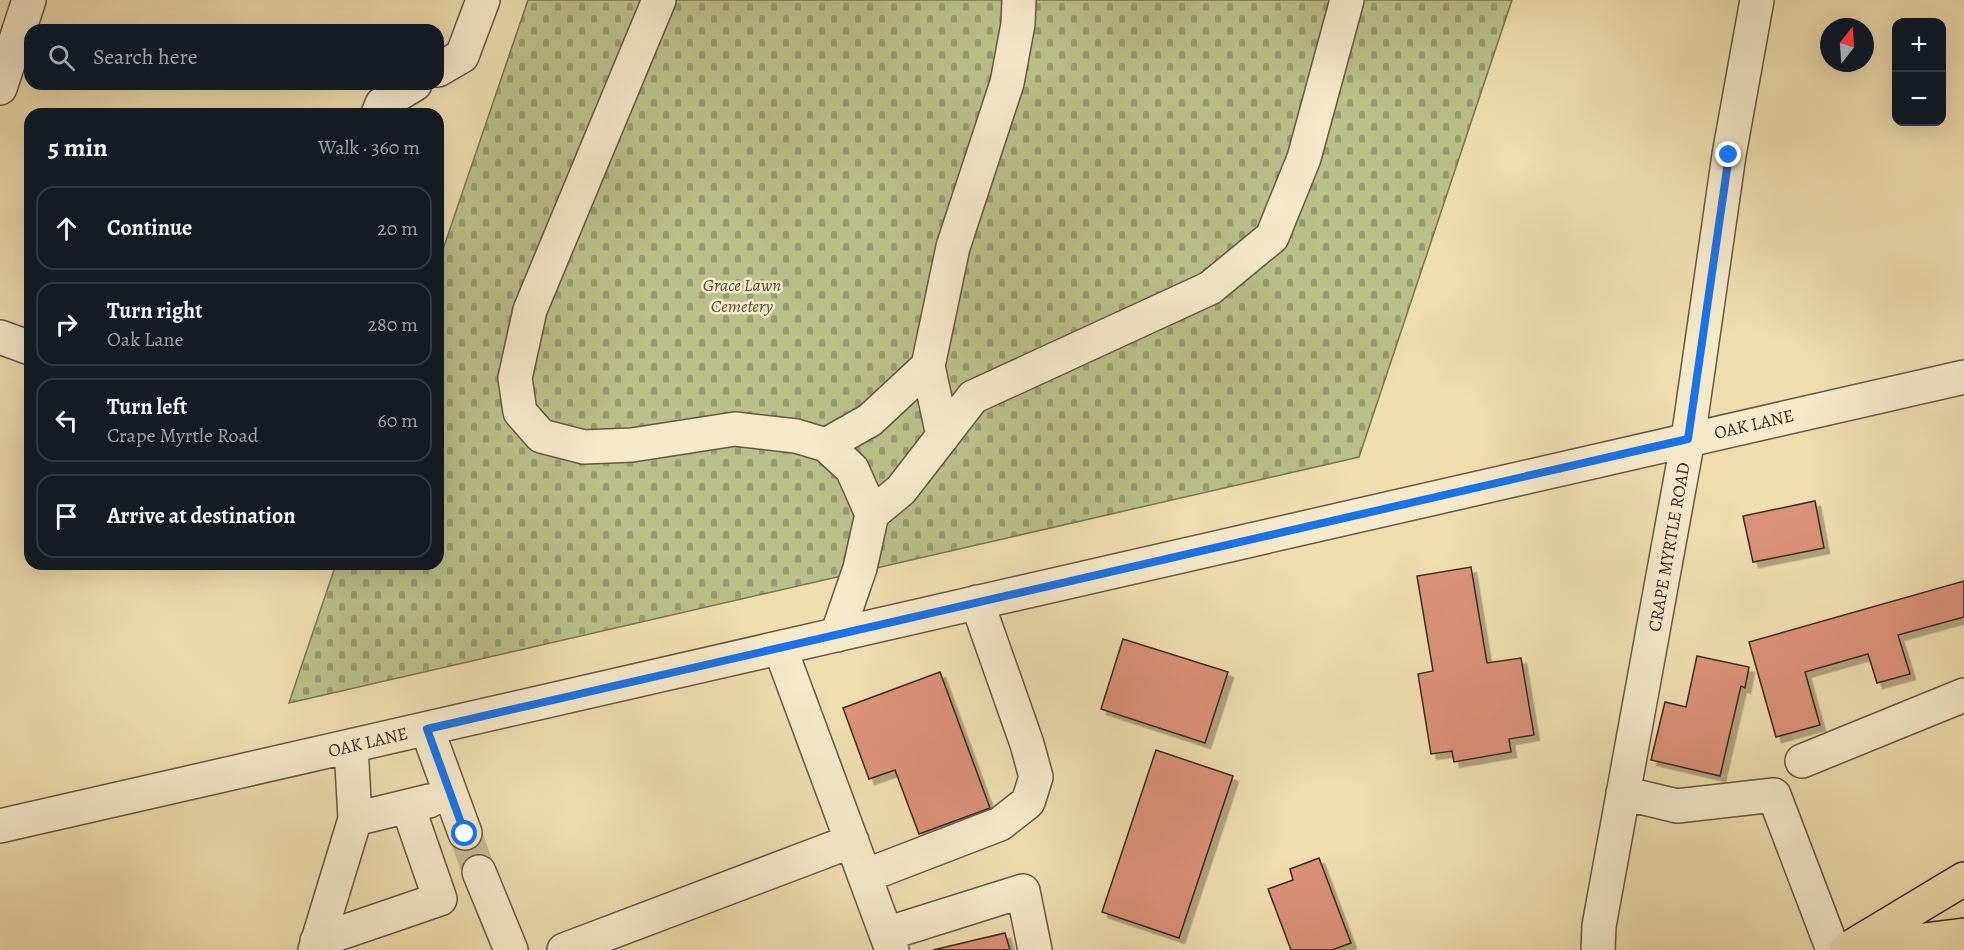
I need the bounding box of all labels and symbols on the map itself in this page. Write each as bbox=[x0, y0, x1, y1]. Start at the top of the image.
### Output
north arrow bbox=[1820, 18, 1874, 72]
route end bbox=[1715, 141, 1741, 167]
park label: Grace Lawn Cemetery bbox=[703, 273, 781, 318]
street label: OAK LANE bbox=[1712, 403, 1796, 445]
street label: CRAPE MYRTLE ROAD bbox=[1642, 460, 1696, 634]
street label: OAK LANE bbox=[326, 721, 410, 763]
route start bbox=[451, 820, 477, 846]

